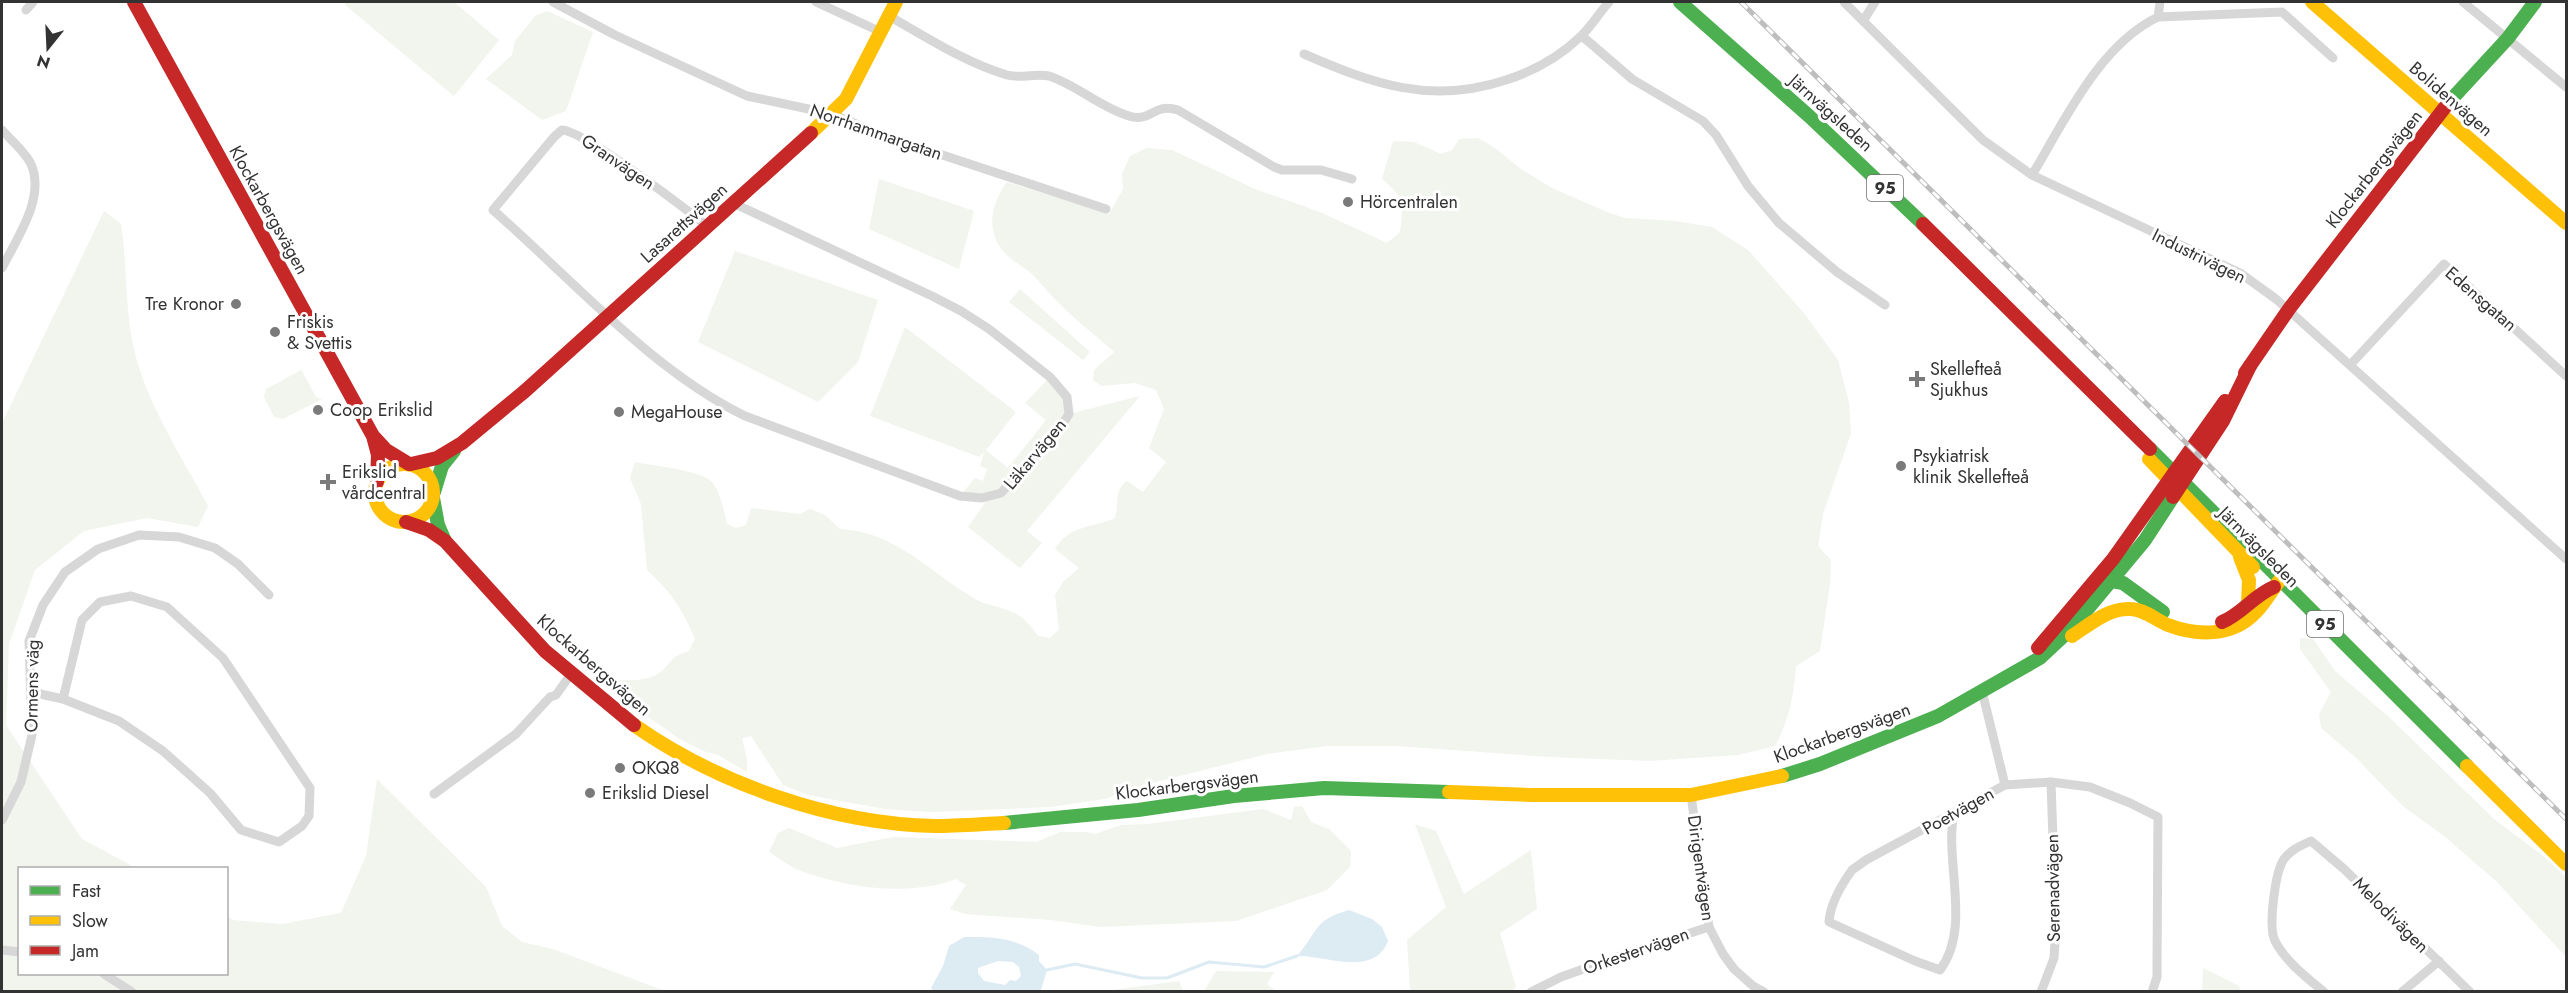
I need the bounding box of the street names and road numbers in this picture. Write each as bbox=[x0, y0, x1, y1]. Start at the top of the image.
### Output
street label: Bolidenvägen bbox=[2404, 55, 2498, 143]
street label: Järnvägsleden bbox=[1782, 67, 1879, 158]
street label: Norrhammargatan bbox=[806, 97, 946, 167]
street label: Klockarbergsvägen bbox=[2319, 104, 2429, 234]
street label: Granvägen bbox=[576, 128, 660, 196]
street label: Klockarbergsvägen bbox=[223, 141, 315, 279]
road number: 95 bbox=[1867, 175, 1903, 201]
street label: Lasarettsvägen bbox=[635, 177, 733, 269]
street label: Industrivägen bbox=[2148, 222, 2250, 290]
street label: Edensgatan bbox=[2439, 260, 2523, 338]
street label: Läkarvägen bbox=[997, 413, 1073, 495]
street label: Järnvägsleden bbox=[2211, 499, 2305, 593]
street label: Klockarbergsvägen bbox=[531, 608, 657, 722]
road number: 95 bbox=[2307, 611, 2343, 637]
street label: Ormens väg bbox=[18, 639, 46, 733]
street label: Klockarbergsvägen bbox=[1770, 696, 1914, 770]
street label: Klockarbergsvägen bbox=[1114, 763, 1260, 807]
street label: Poetvägen bbox=[1917, 781, 1999, 841]
street label: Dirigentvägen bbox=[1681, 813, 1721, 923]
street label: Serenadvägen bbox=[2039, 834, 2067, 942]
street label: Melodivägen bbox=[2347, 871, 2435, 959]
street label: Orkestervägen bbox=[1580, 921, 1692, 981]

